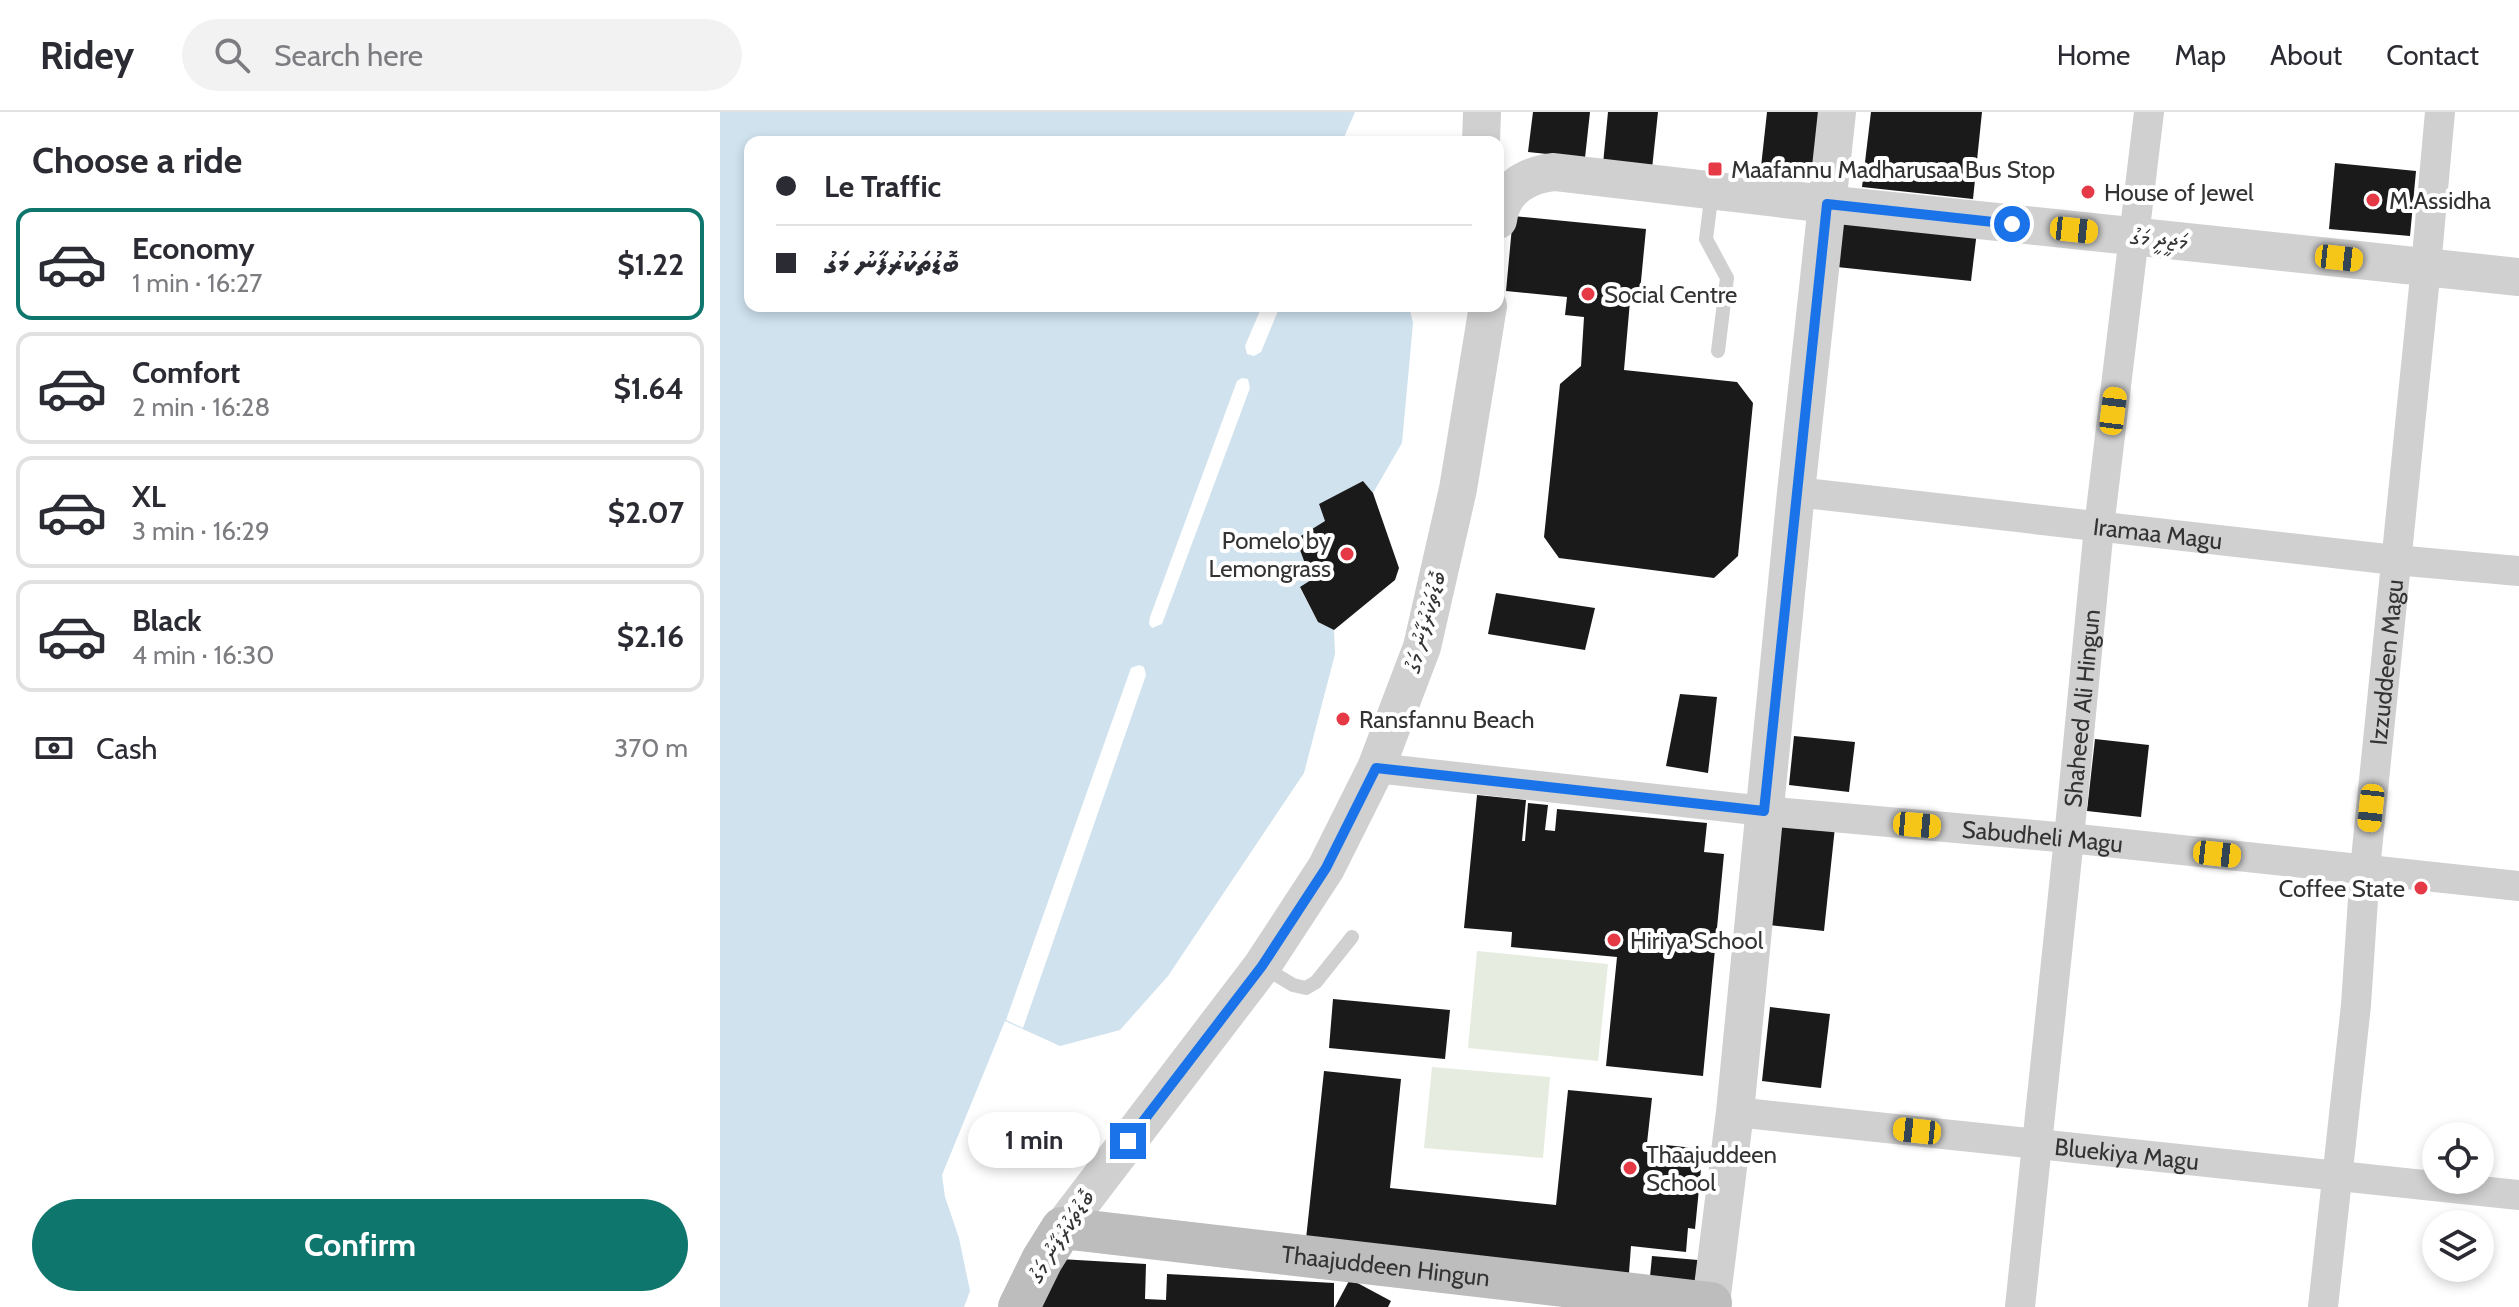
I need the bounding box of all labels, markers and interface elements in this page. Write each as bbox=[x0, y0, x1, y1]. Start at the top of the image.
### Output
search box bbox=[182, 19, 742, 91]
text: Ridey bbox=[40, 32, 134, 79]
icon: search bbox=[210, 33, 254, 77]
text: Search here bbox=[274, 37, 423, 74]
text: Home bbox=[2057, 38, 2130, 72]
text: Map bbox=[2174, 38, 2226, 72]
text: About bbox=[2270, 38, 2342, 72]
text: Contact bbox=[2386, 38, 2479, 72]
text: Choose a ride bbox=[32, 138, 242, 182]
place label: Maafannu Madharusaa Bus Stop bbox=[1731, 155, 2055, 184]
marker: Maafannu Madharusaa Bus Stop bbox=[1706, 160, 1724, 178]
text: Le Traffic bbox=[824, 168, 941, 205]
place label: House of Jewel bbox=[2104, 178, 2254, 207]
marker: House of Jewel bbox=[2079, 183, 2097, 201]
place label: M.Assidha bbox=[2389, 186, 2492, 215]
marker: M.Assidha bbox=[2364, 191, 2382, 209]
route start bbox=[1994, 206, 2030, 242]
car bbox=[2049, 216, 2099, 244]
street label: މަޖީދީ މަގު bbox=[2128, 221, 2190, 259]
icon: car bbox=[36, 228, 108, 300]
text: Economy bbox=[132, 230, 255, 267]
text: ބޮޑުތަކުރުފާނު މަގު bbox=[824, 244, 958, 281]
car bbox=[2314, 244, 2364, 272]
text: $1.22 bbox=[617, 246, 684, 283]
text: 1 min · 16:27 bbox=[132, 267, 262, 299]
place label: Social Centre bbox=[1604, 280, 1737, 309]
marker: Social Centre bbox=[1579, 285, 1597, 303]
icon: car bbox=[36, 352, 108, 424]
text: Comfort bbox=[132, 354, 240, 391]
text: $1.64 bbox=[613, 370, 684, 407]
car bbox=[2098, 386, 2128, 436]
text: 2 min · 16:28 bbox=[132, 391, 270, 423]
icon: car bbox=[36, 476, 108, 548]
text: XL bbox=[132, 478, 166, 515]
text: $2.07 bbox=[608, 494, 684, 531]
street label: Iramaa Magu bbox=[2092, 511, 2224, 555]
text: 3 min · 16:29 bbox=[132, 515, 270, 547]
place label: Pomelo by Lemongrass bbox=[1209, 526, 1331, 583]
marker: Pomelo by Lemongrass bbox=[1338, 545, 1356, 563]
street label: ބޮޑުތަކުރުފާނު މަގު bbox=[1397, 568, 1453, 677]
street label: Izzuddeen Magu bbox=[2363, 578, 2409, 746]
icon: car bbox=[36, 600, 108, 672]
text: Black bbox=[132, 602, 202, 639]
street label: Shaheed Ali Hingun bbox=[2058, 608, 2106, 808]
text: $2.16 bbox=[617, 618, 684, 655]
text: 4 min · 16:30 bbox=[132, 639, 274, 671]
place label: Ransfannu Beach bbox=[1359, 705, 1534, 734]
marker: Ransfannu Beach bbox=[1334, 710, 1352, 728]
icon: cash bbox=[32, 726, 76, 770]
text: Cash bbox=[96, 730, 158, 767]
text: 370 m bbox=[614, 732, 688, 764]
car bbox=[2357, 783, 2385, 833]
car bbox=[1892, 811, 1942, 839]
street label: Sabudheli Magu bbox=[1961, 814, 2125, 858]
car bbox=[2192, 840, 2242, 868]
place label: Coffee State bbox=[2279, 874, 2405, 903]
marker: Coffee State bbox=[2412, 879, 2430, 897]
place label: Hiriya School bbox=[1630, 926, 1764, 955]
marker: Hiriya School bbox=[1605, 931, 1623, 949]
callout: 1 min bbox=[968, 1113, 1100, 1169]
car bbox=[1892, 1117, 1942, 1145]
map controls bbox=[2422, 1122, 2494, 1282]
button: locate bbox=[2422, 1122, 2494, 1194]
route end bbox=[1110, 1123, 1146, 1159]
text: 1 min bbox=[1005, 1124, 1063, 1156]
street label: Bluekiya Magu bbox=[2053, 1131, 2200, 1176]
place label: Thaajuddeen School bbox=[1646, 1140, 1777, 1197]
marker: Thaajuddeen School bbox=[1621, 1159, 1639, 1177]
street label: ބޮޑުތަކުރުފާނު މަގު bbox=[1021, 1184, 1101, 1289]
button: Confirm bbox=[32, 1199, 688, 1291]
button: layers bbox=[2422, 1210, 2494, 1282]
street label: Thaajuddeen Hingun bbox=[1280, 1239, 1492, 1292]

